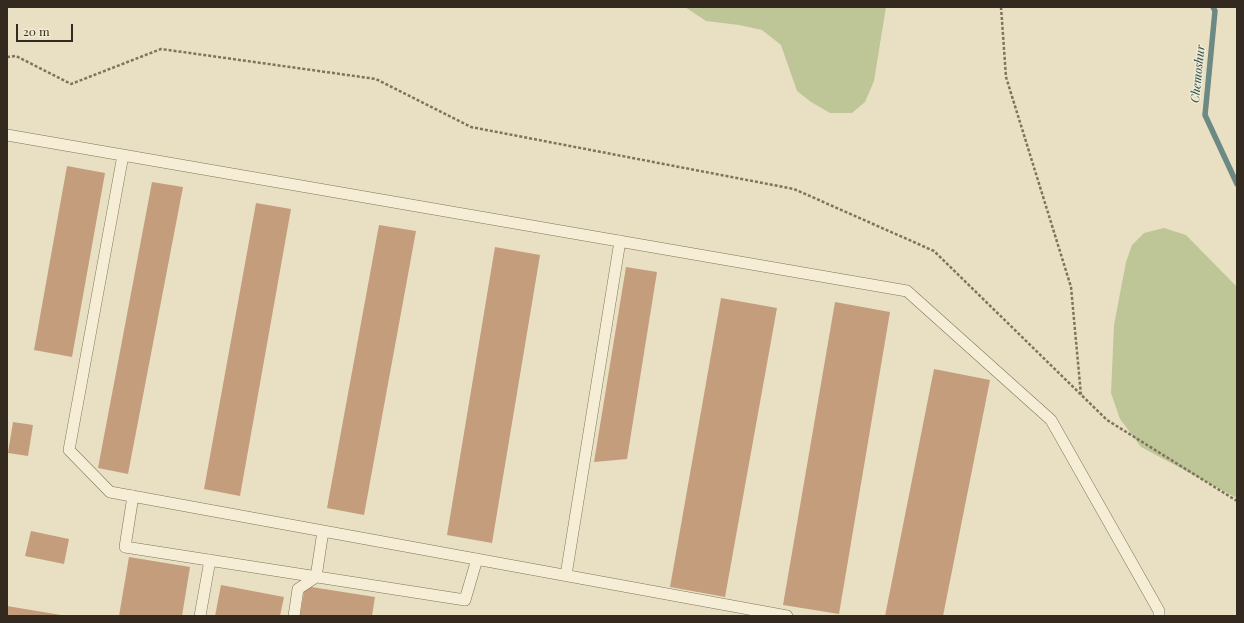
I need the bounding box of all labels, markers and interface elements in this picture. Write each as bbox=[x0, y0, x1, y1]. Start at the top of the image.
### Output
scale bar bbox=[18, 16, 75, 42]
text: 20 m bbox=[23, 23, 50, 39]
water label: Chemoshur bbox=[1188, 44, 1208, 104]

